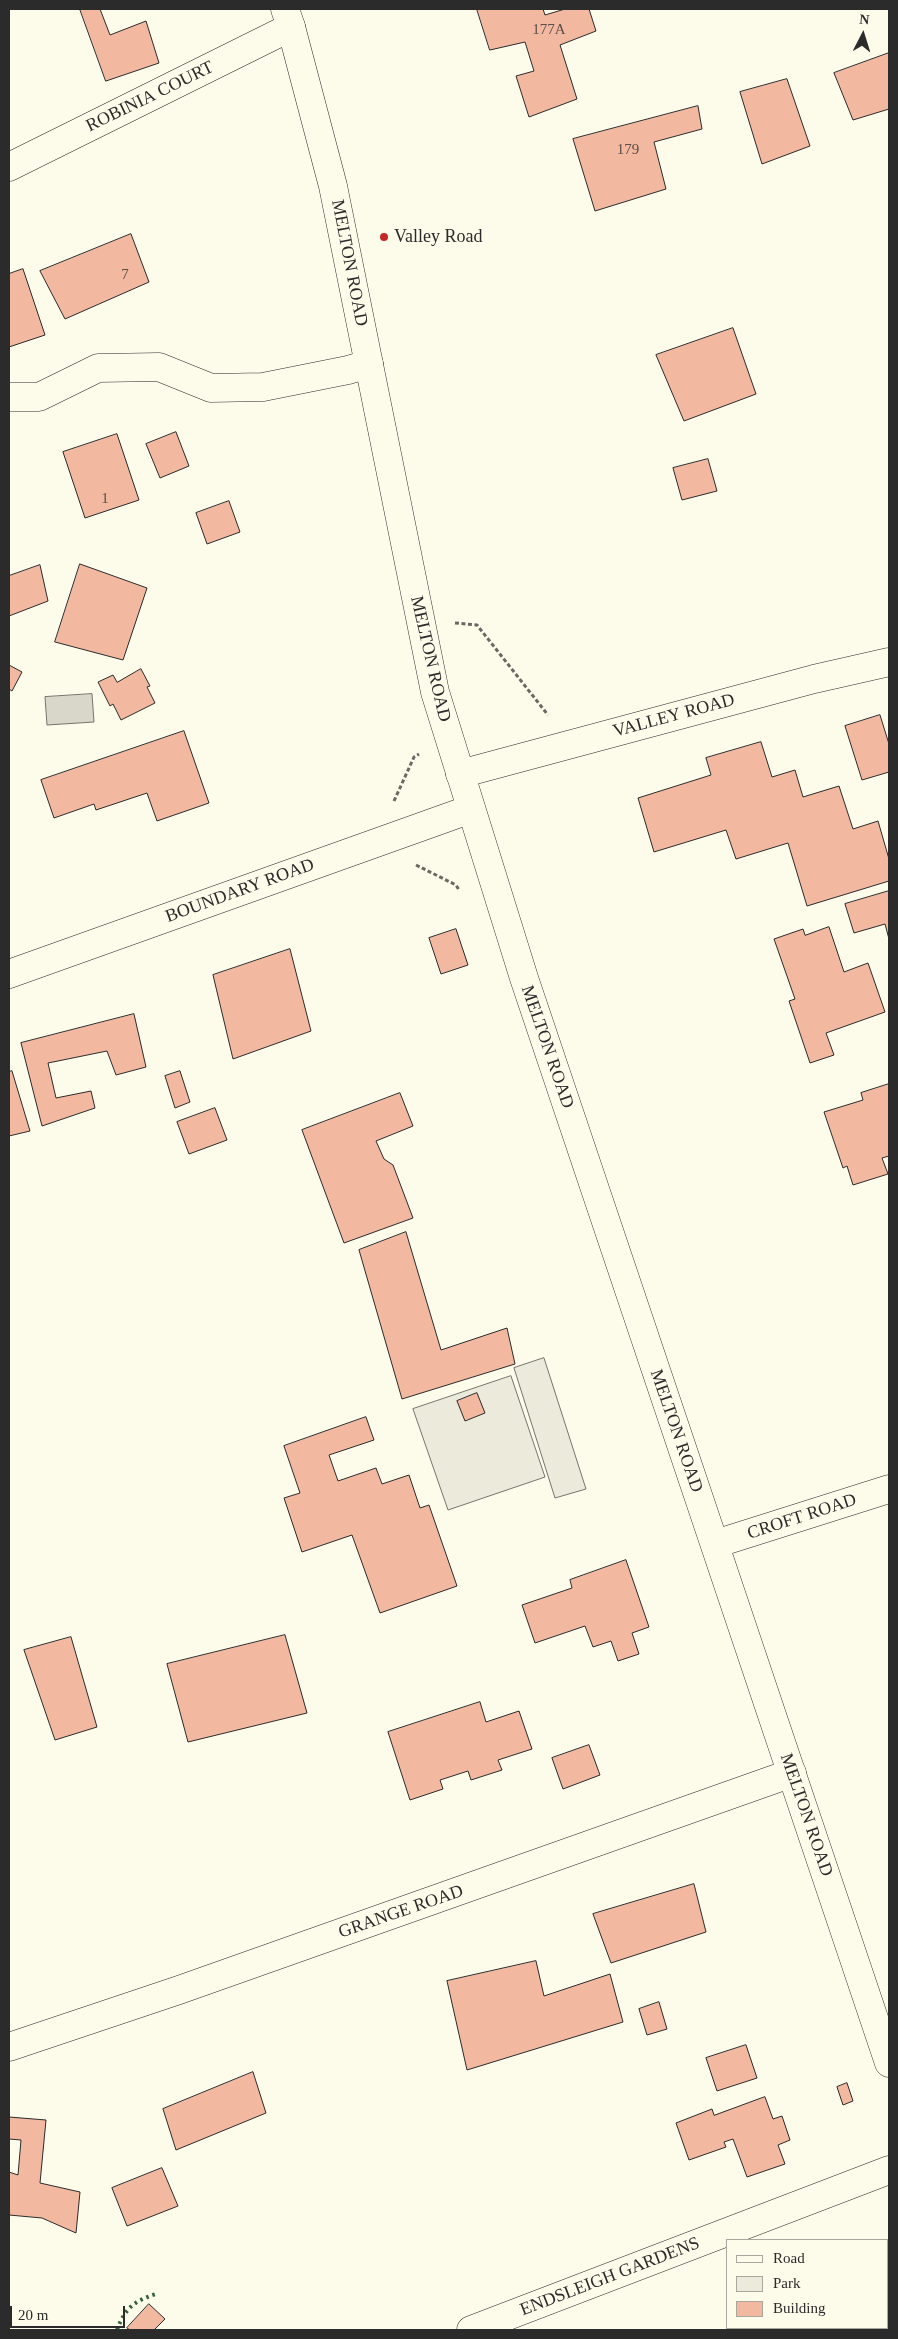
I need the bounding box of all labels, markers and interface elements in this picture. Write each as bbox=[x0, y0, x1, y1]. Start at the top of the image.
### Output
north arrow bbox=[838, 10, 888, 60]
text: N bbox=[859, 12, 870, 27]
house number: 177A bbox=[532, 21, 566, 39]
street label: ROBINIA COURT bbox=[83, 57, 217, 137]
house number: 179 bbox=[617, 141, 639, 159]
street label: MELTON ROAD bbox=[326, 198, 372, 328]
place label: Valley Road bbox=[394, 226, 482, 248]
marker: Valley Road bbox=[378, 231, 390, 243]
house number: 7 bbox=[121, 266, 129, 284]
house number: 1 bbox=[101, 490, 109, 508]
street label: MELTON ROAD bbox=[405, 594, 455, 724]
street label: VALLEY ROAD bbox=[611, 689, 737, 743]
street label: BOUNDARY ROAD bbox=[163, 854, 317, 928]
street label: MELTON ROAD bbox=[516, 983, 578, 1111]
street label: MELTON ROAD bbox=[645, 1367, 707, 1495]
street label: CROFT ROAD bbox=[745, 1489, 859, 1545]
street label: MELTON ROAD bbox=[775, 1751, 837, 1879]
street label: GRANGE ROAD bbox=[336, 1881, 466, 1943]
street label: ENDSLEIGH GARDENS bbox=[517, 2233, 703, 2321]
legend bbox=[726, 2239, 888, 2329]
text: Road bbox=[773, 2250, 805, 2266]
text: Park bbox=[773, 2275, 801, 2291]
scale bar bbox=[12, 2296, 128, 2328]
text: Building bbox=[773, 2300, 826, 2316]
text: 20 m bbox=[18, 2307, 48, 2323]

